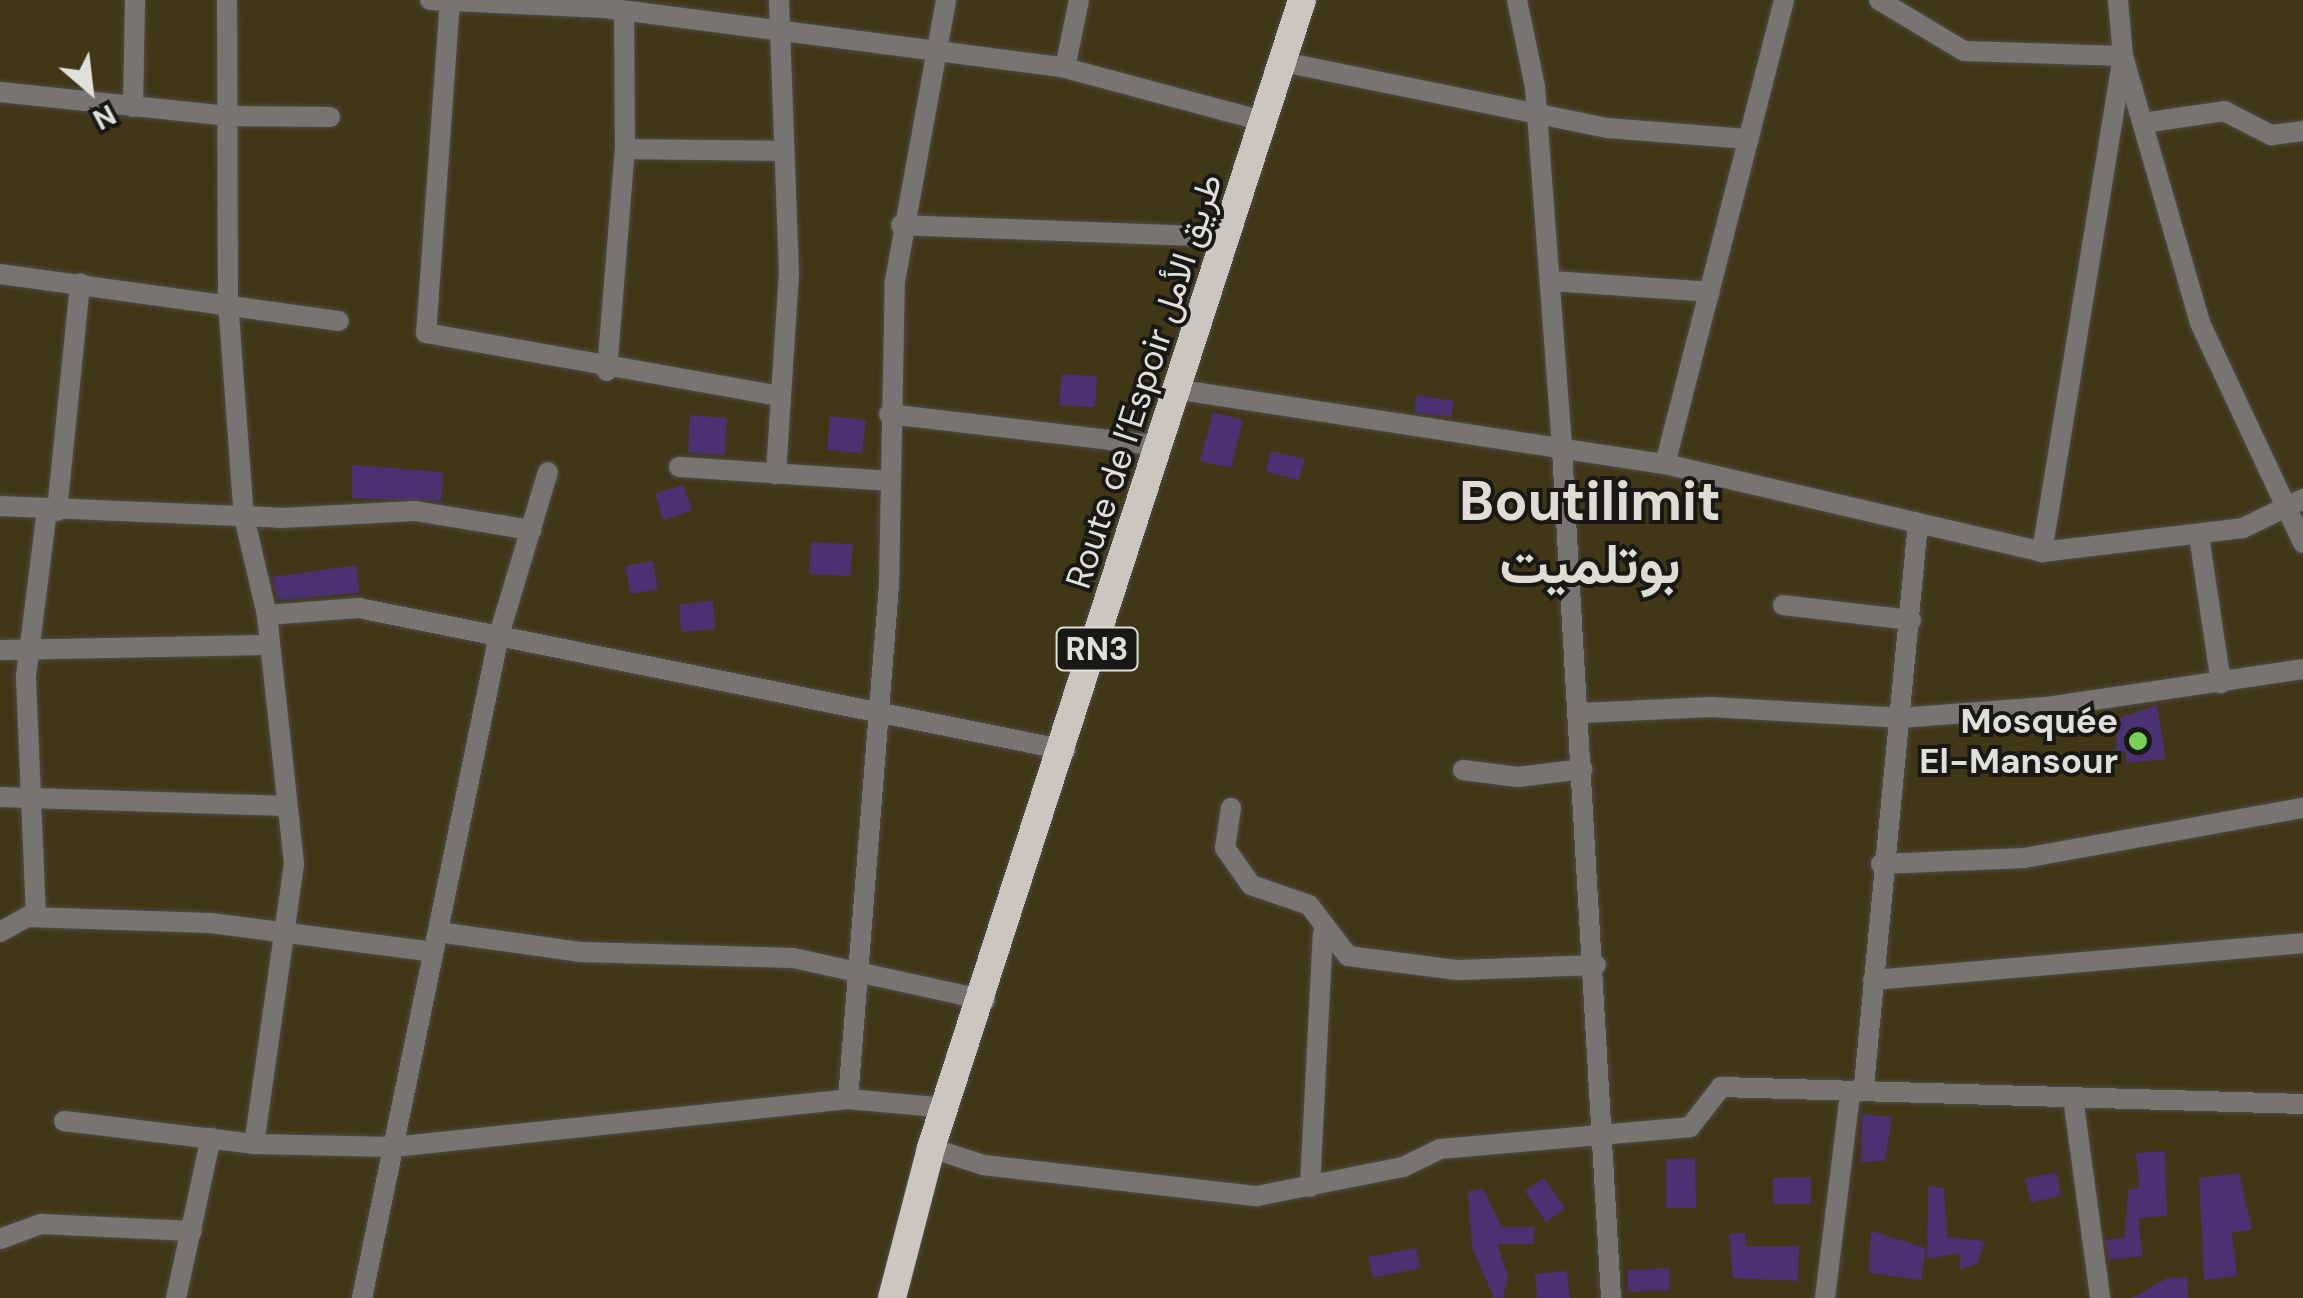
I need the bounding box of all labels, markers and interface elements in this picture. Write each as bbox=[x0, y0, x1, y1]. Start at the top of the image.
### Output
north arrow bbox=[40, 40, 140, 140]
text: N bbox=[87, 96, 122, 138]
street label: Route de l’Espoir طريق الأمل bbox=[1057, 168, 1231, 594]
district label: Boutilimit بوتلميت bbox=[1459, 468, 1721, 597]
road number: RN3 bbox=[1054, 622, 1140, 676]
place label: Mosquée El-Mansour bbox=[1919, 700, 2118, 782]
marker: Mosquée El-Mansour bbox=[2127, 730, 2149, 752]

